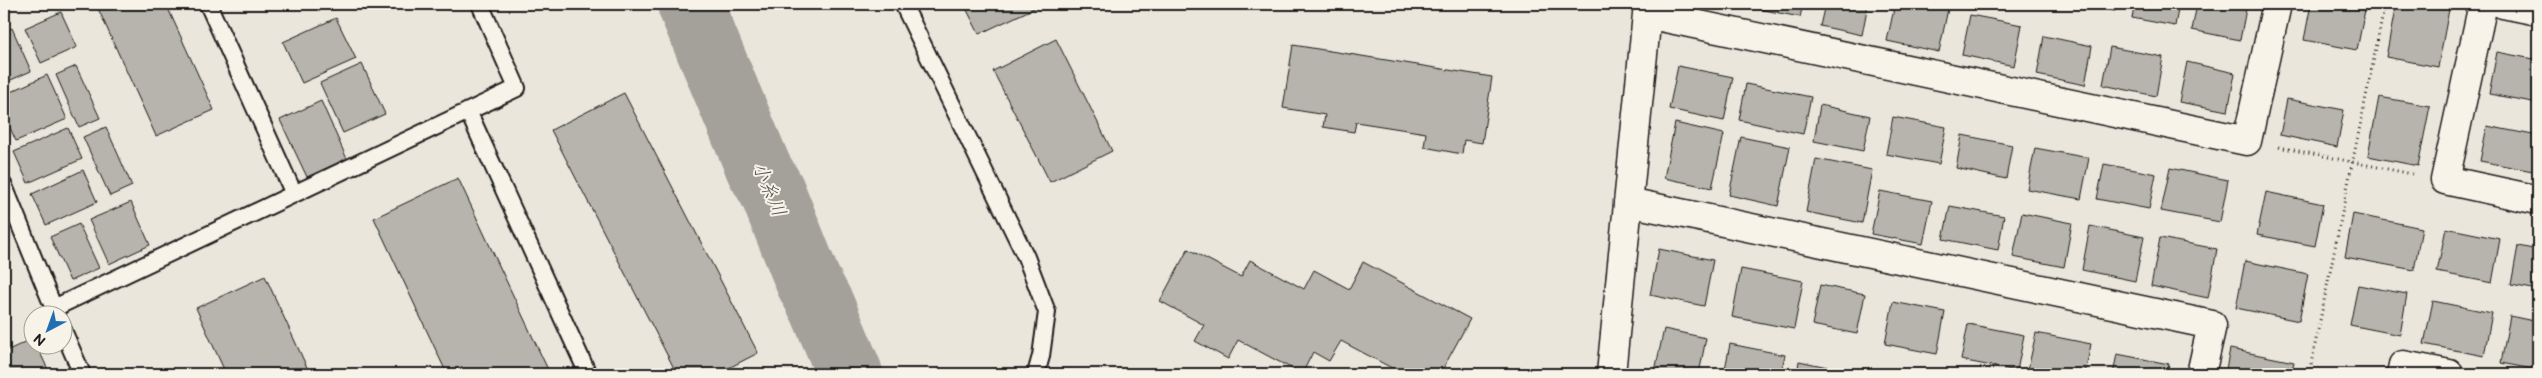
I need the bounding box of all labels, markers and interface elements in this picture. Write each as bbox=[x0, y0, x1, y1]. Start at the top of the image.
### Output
water label: 小糸川 bbox=[747, 159, 790, 220]
north arrow bbox=[22, 306, 72, 356]
text: N bbox=[30, 330, 49, 349]

